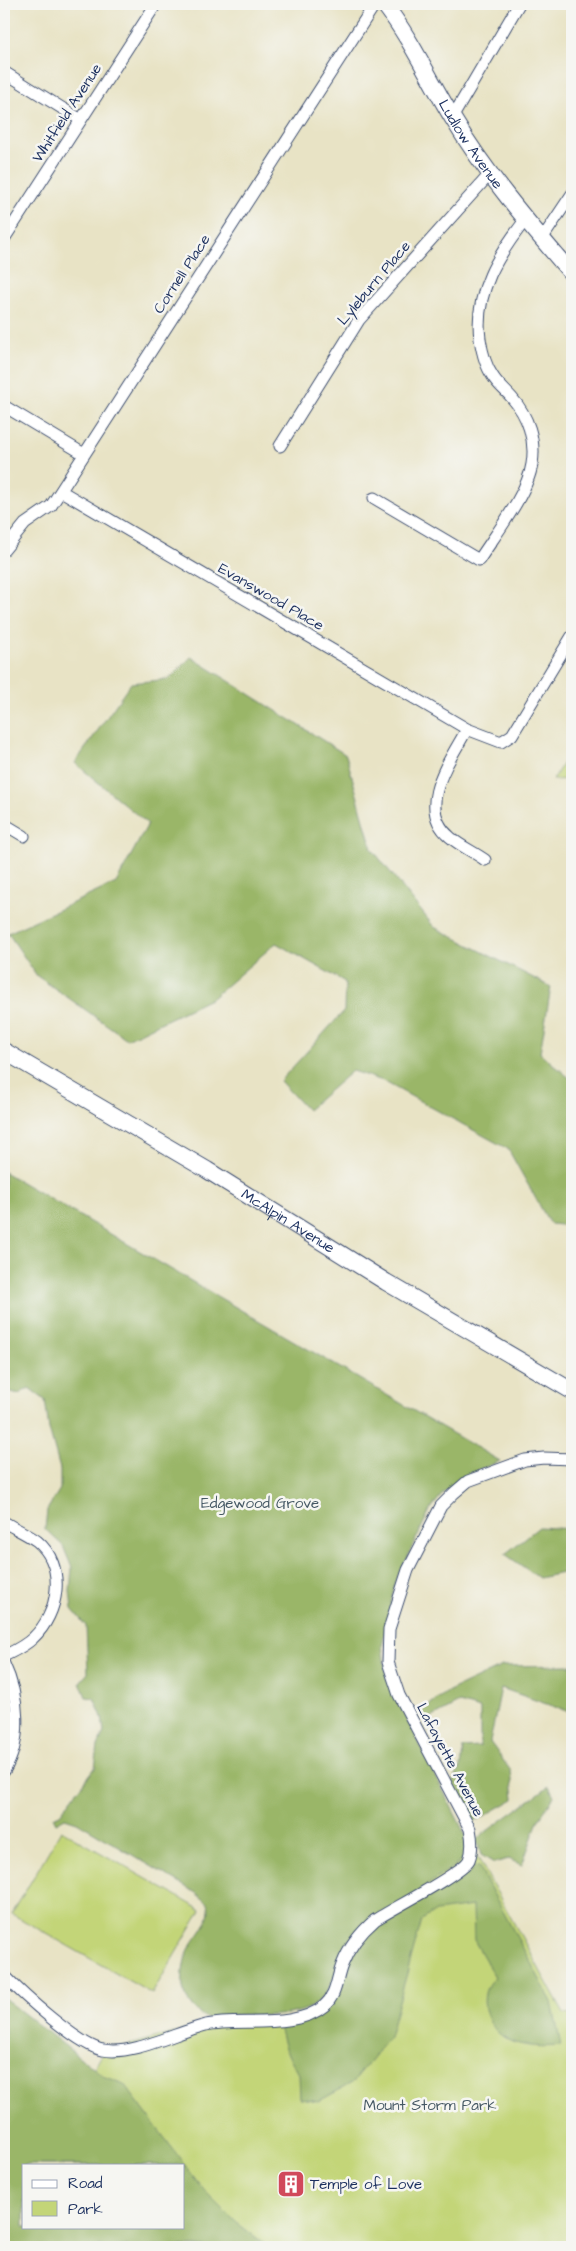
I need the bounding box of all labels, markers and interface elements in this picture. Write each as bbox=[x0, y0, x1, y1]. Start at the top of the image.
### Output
street label: Whitfield Avenue bbox=[27, 59, 107, 167]
street label: Ludlow Avenue bbox=[433, 96, 508, 193]
street label: Cornell Place bbox=[148, 230, 216, 318]
street label: Lyleburn Place bbox=[333, 236, 416, 330]
street label: Evanswood Place bbox=[214, 558, 328, 636]
street label: McAlpin Avenue bbox=[237, 1184, 339, 1258]
park label: Edgewood Grove bbox=[201, 1493, 319, 1515]
street label: Lafayette Avenue bbox=[410, 1699, 489, 1821]
park label: Mount Storm Park bbox=[364, 2095, 496, 2116]
legend bbox=[22, 2164, 185, 2228]
building icon: Temple of Love bbox=[276, 2169, 306, 2199]
text: Road bbox=[68, 2173, 103, 2194]
place label: Temple of Love bbox=[310, 2174, 422, 2195]
text: Park bbox=[68, 2199, 103, 2220]

